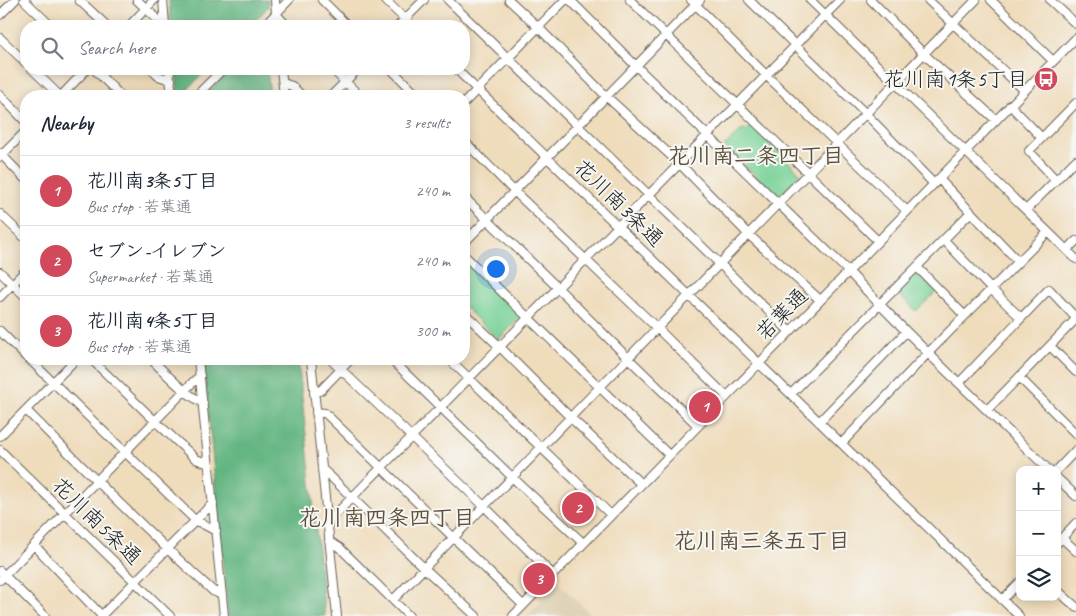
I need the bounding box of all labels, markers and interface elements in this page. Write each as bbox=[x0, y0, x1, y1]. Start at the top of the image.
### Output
search box bbox=[20, 20, 470, 75]
icon: search bbox=[38, 34, 66, 62]
text: Search here bbox=[78, 36, 155, 60]
place label: 花川南1条5丁目 bbox=[883, 66, 1028, 92]
bus stop icon: 花川南1条5丁目 bbox=[1033, 66, 1059, 92]
text: Nearby bbox=[40, 110, 93, 136]
text: 3 results bbox=[403, 113, 450, 133]
district label: 花川南二条四丁目 bbox=[668, 142, 844, 170]
street label: 花川南3条通 bbox=[569, 154, 669, 252]
text: 花川南3条5丁目 bbox=[87, 169, 218, 193]
text: 1 bbox=[52, 181, 60, 201]
text: 240 m bbox=[416, 181, 450, 201]
text: Bus stop · 若葉通 bbox=[87, 197, 192, 217]
text: セブン-イレブン bbox=[87, 239, 226, 263]
text: 2 bbox=[52, 251, 60, 271]
text: 240 m bbox=[416, 251, 450, 271]
your location bbox=[483, 256, 509, 282]
text: Supermarket · 若葉通 bbox=[87, 267, 214, 287]
street label: 若葉通 bbox=[751, 283, 813, 345]
text: 花川南4条5丁目 bbox=[87, 309, 218, 333]
text: 3 bbox=[52, 321, 60, 341]
text: 300 m bbox=[416, 321, 450, 341]
text: Bus stop · 若葉通 bbox=[87, 337, 192, 357]
pin: 1 bbox=[689, 388, 721, 426]
map controls bbox=[1016, 466, 1061, 601]
button: + bbox=[1016, 466, 1061, 511]
street label: 花川南5条通 bbox=[47, 472, 147, 570]
pin: 2 bbox=[562, 489, 594, 527]
district label: 花川南四条四丁目 bbox=[299, 504, 475, 532]
button: − bbox=[1016, 511, 1061, 556]
district label: 花川南三条五丁目 bbox=[674, 527, 850, 555]
button: layers bbox=[1016, 556, 1061, 601]
pin: 3 bbox=[523, 560, 555, 598]

